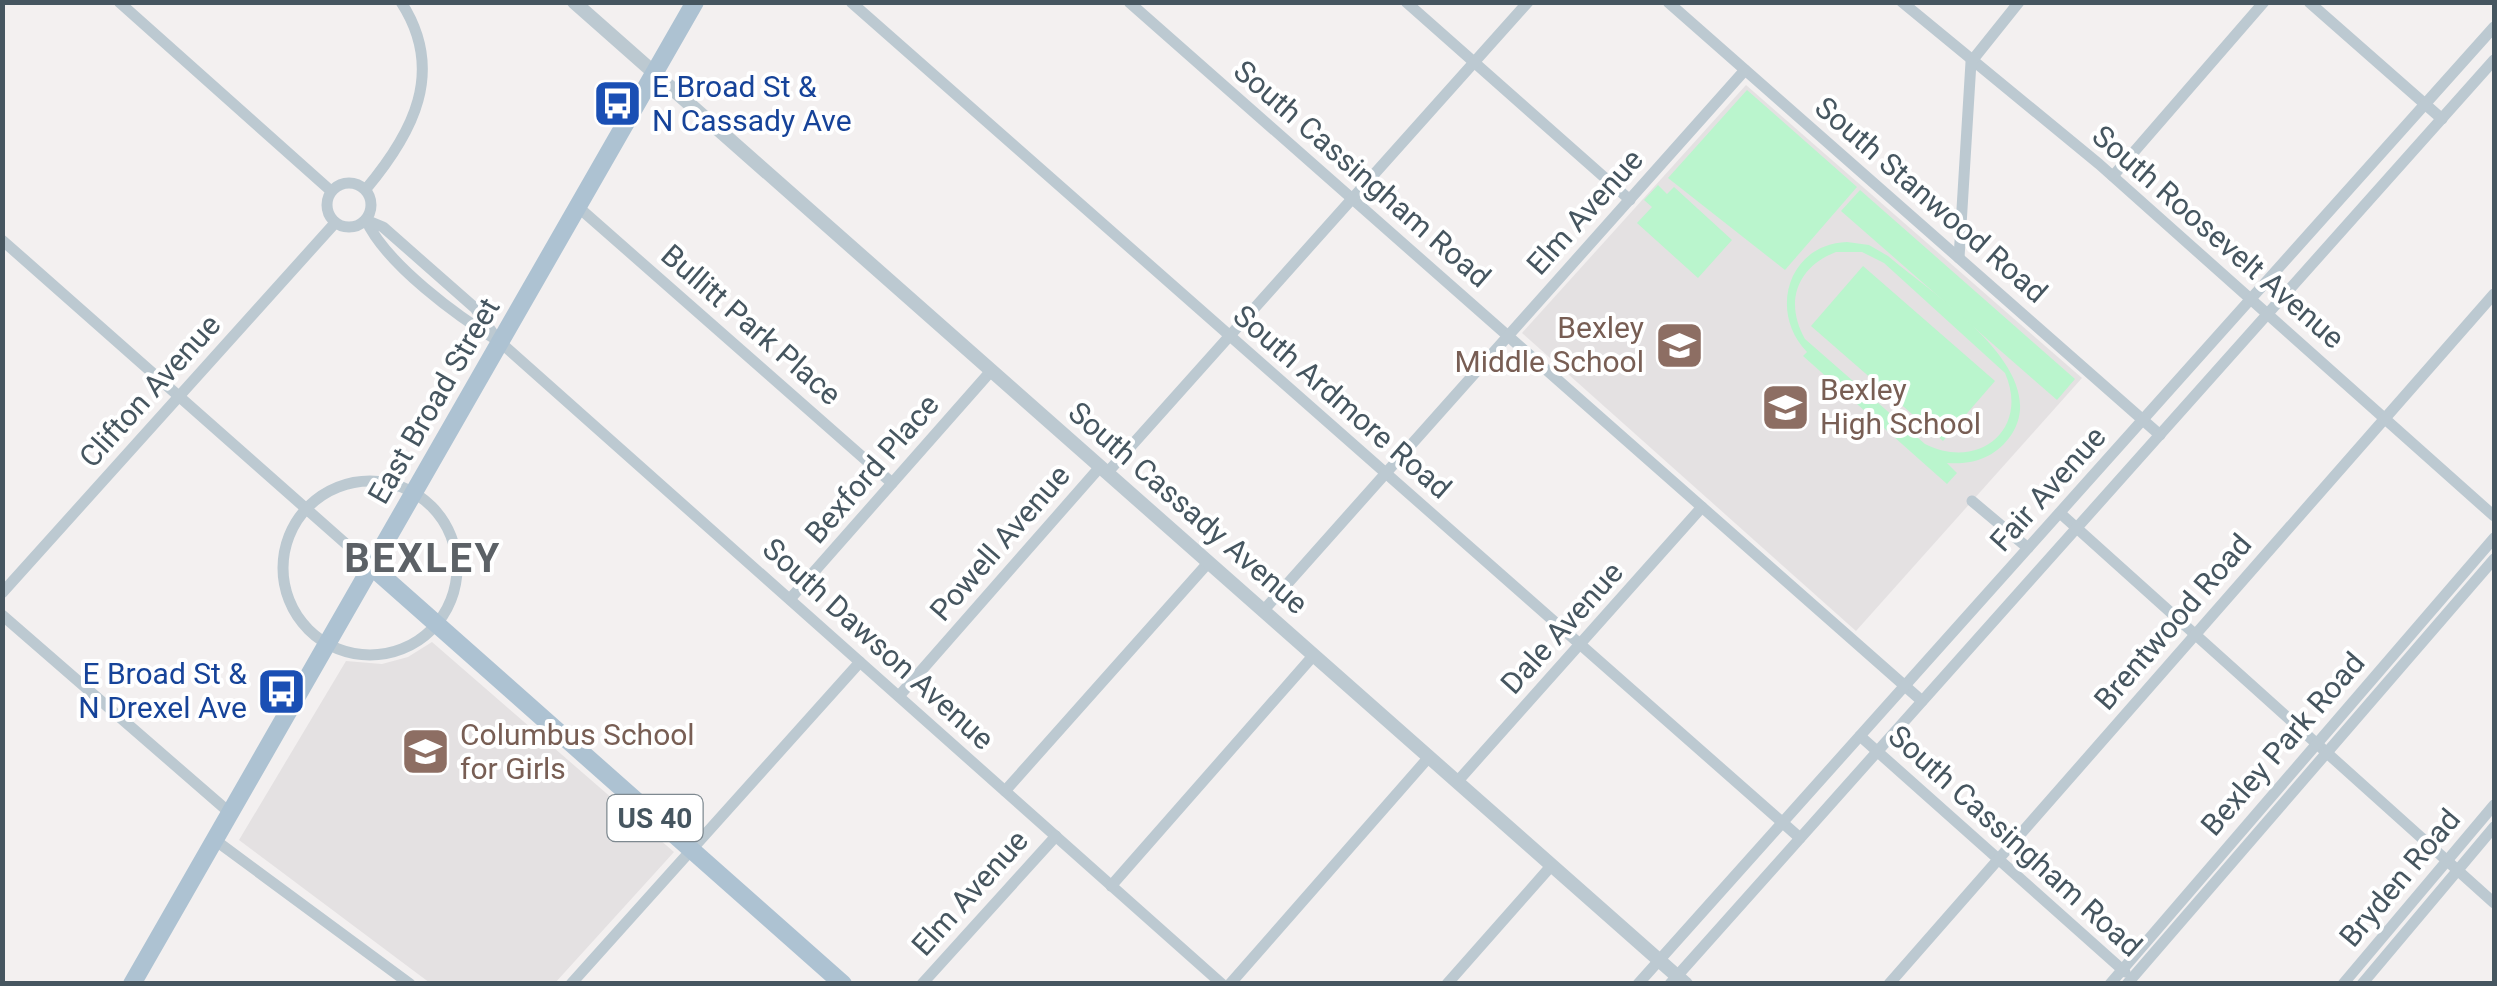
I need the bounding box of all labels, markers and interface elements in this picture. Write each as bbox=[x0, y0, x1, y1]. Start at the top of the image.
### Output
street label: South Cassingham Road bbox=[1227, 53, 1498, 294]
place label: E Broad St & N Cassady Ave bbox=[652, 69, 852, 138]
bus stop icon: E Broad St & N Cassady Ave bbox=[591, 78, 643, 130]
street label: South Stanwood Road bbox=[1808, 89, 2054, 310]
street label: South Roosevelt Avenue bbox=[2085, 118, 2351, 355]
street label: Elm Avenue bbox=[1519, 142, 1650, 281]
street label: Bullitt Park Place bbox=[654, 237, 848, 412]
street label: East Broad Street bbox=[361, 292, 507, 510]
street label: South Ardmore Road bbox=[1226, 298, 1458, 506]
street label: Clifton Avenue bbox=[72, 307, 227, 474]
place label: Bexley Middle School bbox=[1454, 310, 1644, 379]
school or university icon: Bexley Middle School bbox=[1653, 319, 1705, 371]
place label: Bexley High School bbox=[1820, 372, 1981, 441]
school or university icon: Bexley High School bbox=[1759, 381, 1811, 433]
street label: Bexford Place bbox=[798, 387, 946, 550]
street label: South Cassady Avenue bbox=[1062, 394, 1315, 621]
street label: Fair Avenue bbox=[1983, 419, 2113, 558]
street label: Powell Avenue bbox=[923, 458, 1077, 628]
street label: Brentwood Road bbox=[2087, 527, 2258, 716]
street label: South Dawson Avenue bbox=[756, 531, 1001, 757]
district label: BEXLEY bbox=[344, 535, 502, 582]
street label: Dale Avenue bbox=[1493, 555, 1630, 701]
street label: Bexley Park Road bbox=[2194, 645, 2372, 842]
place label: E Broad St & N Drexel Ave bbox=[78, 656, 247, 725]
bus stop icon: E Broad St & N Drexel Ave bbox=[256, 665, 308, 717]
place label: Columbus School for Girls bbox=[460, 717, 695, 786]
street label: South Cassingham Road bbox=[1882, 718, 2149, 963]
school or university icon: Columbus School for Girls bbox=[399, 726, 451, 778]
road number: US 40 bbox=[608, 795, 702, 841]
street label: Bryden Road bbox=[2332, 802, 2467, 954]
street label: Elm Avenue bbox=[904, 823, 1035, 962]

